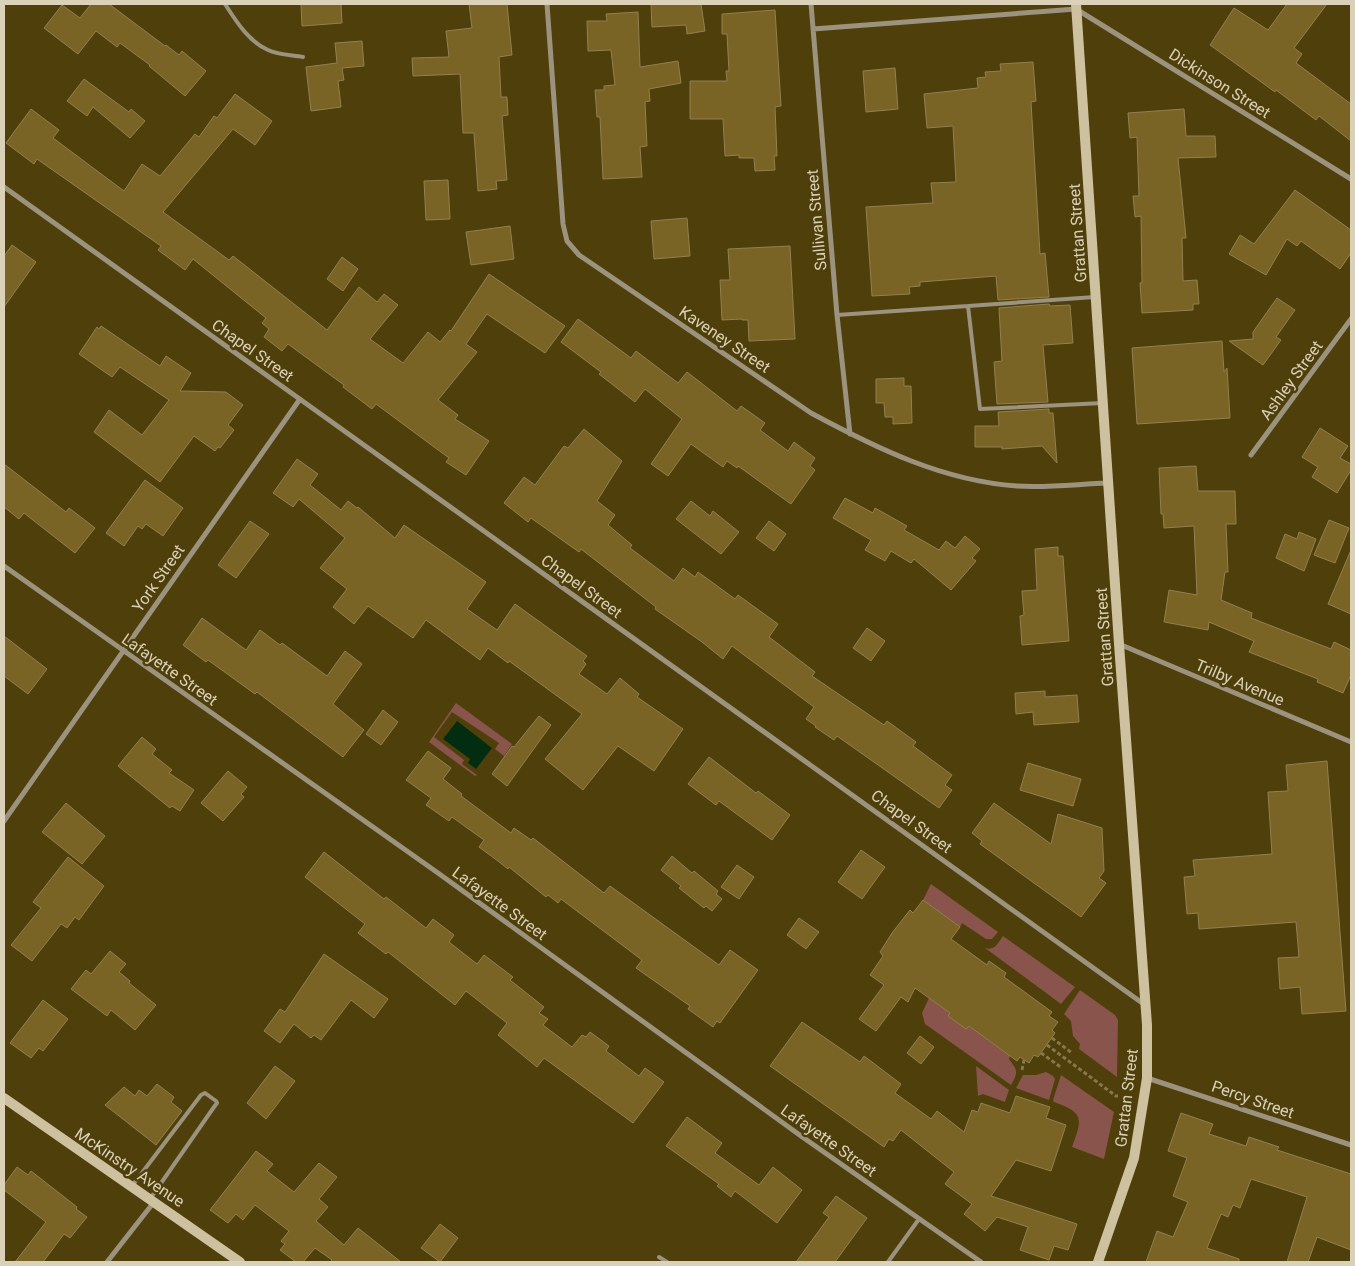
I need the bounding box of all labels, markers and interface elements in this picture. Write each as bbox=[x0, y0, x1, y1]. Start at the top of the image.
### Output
street label: Dickinson Street bbox=[1166, 45, 1274, 122]
street label: Sullivan Street bbox=[803, 169, 830, 271]
street label: Grattan Street bbox=[1065, 183, 1090, 283]
street label: Kaveney Street bbox=[676, 302, 774, 377]
street label: Chapel Street bbox=[208, 315, 297, 386]
street label: Ashley Street bbox=[1256, 337, 1327, 424]
street label: York Street bbox=[128, 541, 189, 616]
street label: Chapel Street bbox=[538, 551, 626, 622]
street label: Grattan Street bbox=[1092, 587, 1117, 687]
street label: Lafayette Street bbox=[118, 629, 221, 709]
street label: Trilby Avenue bbox=[1192, 655, 1287, 710]
street label: Chapel Street bbox=[868, 786, 956, 857]
street label: Lafayette Street bbox=[449, 863, 551, 944]
street label: Grattan Street bbox=[1111, 1048, 1142, 1148]
street label: Percy Street bbox=[1209, 1077, 1297, 1122]
street label: Lafayette Street bbox=[777, 1100, 880, 1180]
street label: McKinstry Avenue bbox=[71, 1124, 188, 1211]

